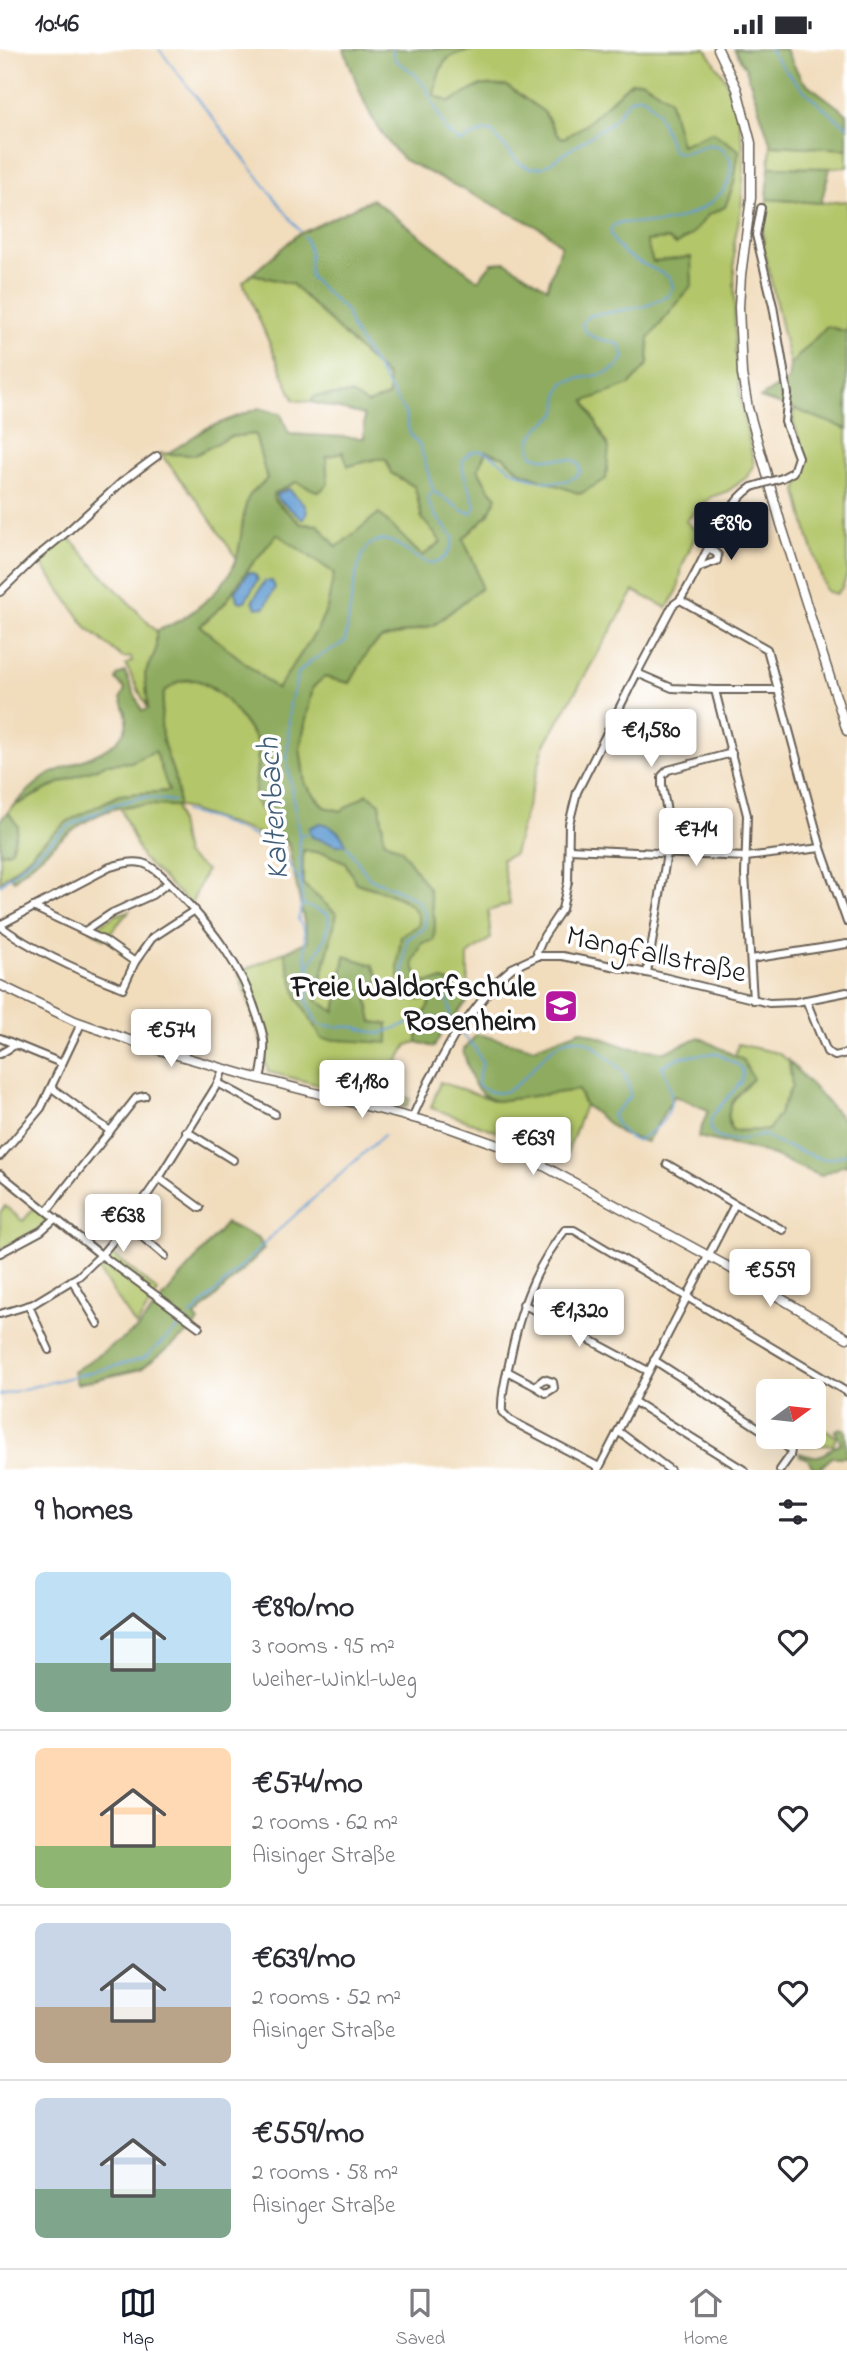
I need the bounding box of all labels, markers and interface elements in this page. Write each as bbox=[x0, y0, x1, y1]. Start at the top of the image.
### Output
text: 10:46 bbox=[35, 6, 79, 44]
pin: €890 bbox=[690, 503, 772, 562]
text: €890 bbox=[710, 508, 752, 541]
pin: €1,580 bbox=[594, 709, 708, 769]
text: €1,580 bbox=[621, 715, 681, 748]
water label: Kaltenbach bbox=[247, 735, 303, 882]
pin: €714 bbox=[655, 809, 737, 868]
text: €714 bbox=[675, 814, 717, 847]
street label: Mangfallstraße bbox=[562, 915, 751, 997]
place label: Freie Waldorfschule Rosenheim bbox=[289, 967, 538, 1045]
school or university icon: Freie Waldorfschule Rosenheim bbox=[542, 987, 580, 1025]
pin: €574 bbox=[130, 1009, 212, 1069]
text: €574 bbox=[147, 1015, 195, 1048]
pin: €1,180 bbox=[305, 1061, 419, 1120]
text: €1,180 bbox=[335, 1066, 389, 1099]
pin: €639 bbox=[492, 1117, 574, 1177]
text: €639 bbox=[512, 1123, 554, 1156]
pin: €638 bbox=[82, 1195, 164, 1254]
text: €638 bbox=[101, 1200, 145, 1233]
pin: €559 bbox=[729, 1249, 811, 1309]
text: €559 bbox=[745, 1255, 795, 1288]
pin: €1,320 bbox=[522, 1289, 636, 1349]
text: €1,320 bbox=[550, 1295, 608, 1328]
north arrow bbox=[756, 1379, 826, 1449]
map controls bbox=[756, 1379, 826, 1449]
text: 9 homes bbox=[35, 1490, 133, 1534]
icon: filters bbox=[774, 1493, 812, 1531]
text: €890/mo bbox=[252, 1587, 354, 1631]
icon: home bbox=[91, 1600, 175, 1684]
icon: heart bbox=[774, 1623, 812, 1661]
text: 3 rooms · 95 m² bbox=[252, 1631, 395, 1664]
text: Weiher-Winkl-Weg bbox=[252, 1664, 417, 1697]
text: €574/mo bbox=[252, 1763, 363, 1807]
icon: home bbox=[91, 1776, 175, 1860]
icon: heart bbox=[774, 1799, 812, 1837]
text: 2 rooms · 62 m² bbox=[252, 1807, 398, 1840]
text: Aisinger Straße bbox=[252, 1840, 395, 1873]
text: €639/mo bbox=[252, 1938, 356, 1982]
icon: home bbox=[91, 1951, 175, 2035]
icon: heart bbox=[774, 1974, 812, 2012]
text: 2 rooms · 52 m² bbox=[252, 1982, 401, 2015]
text: Aisinger Straße bbox=[252, 2015, 395, 2048]
text: €559/mo bbox=[252, 2113, 364, 2157]
icon: home bbox=[91, 2126, 175, 2210]
icon: heart bbox=[774, 2149, 812, 2187]
text: 2 rooms · 58 m² bbox=[252, 2157, 398, 2190]
text: Aisinger Straße bbox=[252, 2190, 395, 2223]
tab: Map bbox=[119, 2284, 157, 2353]
tab: Saved bbox=[396, 2284, 445, 2353]
tab: Home bbox=[684, 2284, 728, 2353]

